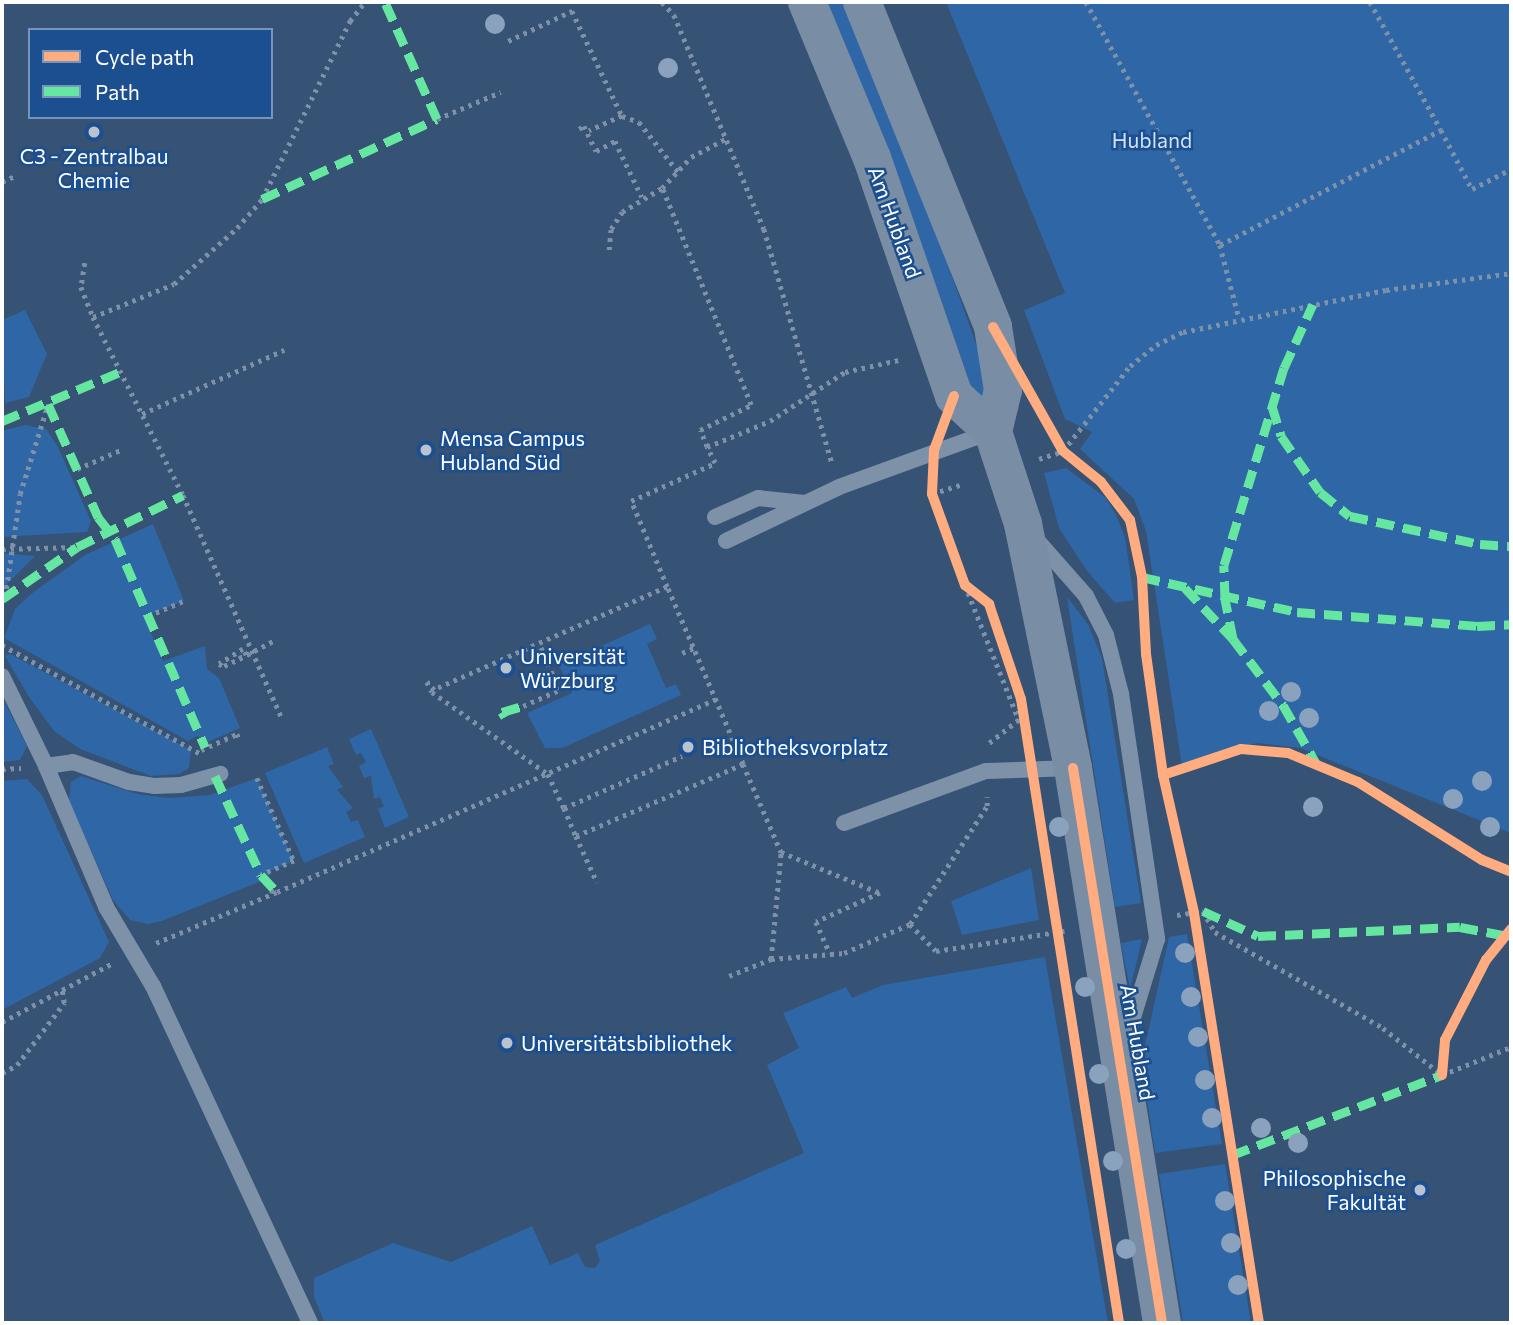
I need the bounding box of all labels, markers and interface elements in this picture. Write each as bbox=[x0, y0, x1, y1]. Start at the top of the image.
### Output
legend bbox=[28, 28, 273, 119]
text: Cycle path bbox=[95, 44, 194, 69]
text: Path bbox=[95, 79, 140, 104]
marker: C3 - Zentralbau Chemie bbox=[86, 124, 102, 140]
park label: Hubland bbox=[1112, 127, 1192, 153]
place label: C3 - Zentralbau Chemie bbox=[20, 143, 168, 193]
street label: Am Hubland bbox=[863, 163, 927, 281]
place label: Mensa Campus Hubland Süd bbox=[440, 425, 585, 475]
marker: Mensa Campus Hubland Süd bbox=[418, 442, 434, 458]
place label: Universität Würzburg bbox=[520, 643, 625, 693]
marker: Universität Würzburg bbox=[498, 660, 514, 676]
place label: Bibliotheksvorplatz bbox=[702, 734, 888, 760]
marker: Bibliotheksvorplatz bbox=[680, 739, 696, 755]
street label: Am Hubland bbox=[1115, 982, 1161, 1102]
place label: Universitätsbibliothek bbox=[521, 1030, 732, 1056]
marker: Universitätsbibliothek bbox=[499, 1035, 515, 1051]
place label: Philosophische Fakultät bbox=[1263, 1165, 1406, 1215]
marker: Philosophische Fakultät bbox=[1412, 1182, 1428, 1198]

